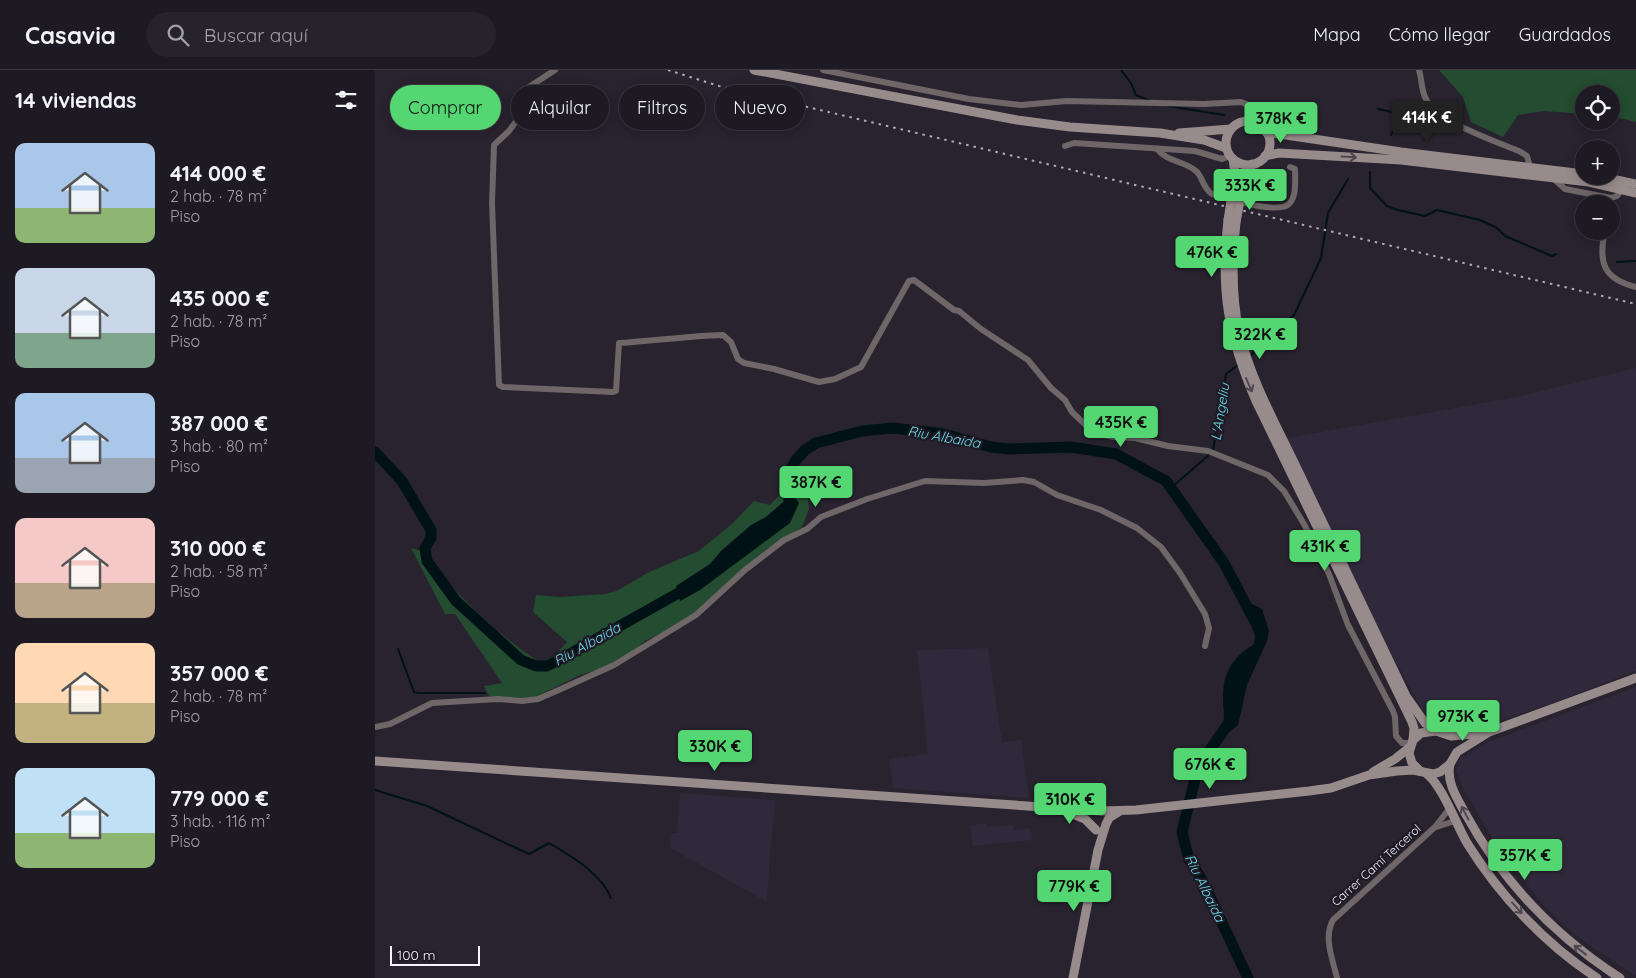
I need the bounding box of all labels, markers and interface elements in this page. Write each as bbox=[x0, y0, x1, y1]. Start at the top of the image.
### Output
search box bbox=[146, 12, 496, 57]
text: Casavia bbox=[25, 20, 116, 50]
icon: search bbox=[164, 21, 192, 49]
text: Buscar aquí bbox=[204, 23, 308, 47]
text: Mapa bbox=[1313, 23, 1361, 46]
text: Cómo llegar bbox=[1389, 23, 1491, 46]
text: Guardados bbox=[1519, 23, 1611, 46]
chip: Comprar bbox=[390, 85, 501, 130]
chip: Alquilar bbox=[511, 85, 609, 130]
chip: Filtros bbox=[619, 85, 705, 130]
chip: Nuevo bbox=[715, 85, 805, 130]
map controls bbox=[1575, 85, 1620, 240]
button: locate bbox=[1575, 85, 1620, 130]
icon: filters bbox=[332, 86, 360, 114]
text: 14 viviendas bbox=[15, 87, 136, 113]
pin: 414K € bbox=[1386, 100, 1468, 143]
pin: 378K € bbox=[1240, 102, 1322, 144]
text: 414K € bbox=[1402, 107, 1452, 127]
text: 378K € bbox=[1255, 108, 1307, 128]
button: + bbox=[1575, 140, 1620, 185]
one-way arrow bbox=[1341, 153, 1357, 162]
text: 414 000 € bbox=[170, 160, 266, 186]
icon: home bbox=[55, 163, 115, 223]
pin: 333K € bbox=[1209, 168, 1291, 211]
text: 333K € bbox=[1225, 175, 1275, 195]
text: 2 hab. · 78 m² bbox=[170, 186, 267, 206]
button: − bbox=[1575, 195, 1620, 240]
text: Piso bbox=[170, 206, 200, 226]
pin: 476K € bbox=[1171, 236, 1253, 278]
text: 476K € bbox=[1186, 242, 1238, 262]
text: 435 000 € bbox=[170, 285, 269, 311]
icon: home bbox=[55, 288, 115, 348]
text: 2 hab. · 78 m² bbox=[170, 311, 267, 331]
pin: 322K € bbox=[1219, 318, 1301, 360]
text: 322K € bbox=[1234, 324, 1286, 344]
text: Piso bbox=[170, 331, 200, 351]
one-way arrow bbox=[1244, 377, 1254, 392]
water label: L'Angeliu bbox=[1207, 381, 1234, 442]
pin: 435K € bbox=[1080, 406, 1162, 448]
text: 387 000 € bbox=[170, 410, 268, 436]
text: 435K € bbox=[1095, 412, 1147, 432]
icon: home bbox=[55, 413, 115, 473]
water label: Riu Albaida bbox=[906, 422, 983, 452]
text: 3 hab. · 80 m² bbox=[170, 436, 268, 456]
text: Piso bbox=[170, 456, 200, 476]
pin: 387K € bbox=[775, 466, 857, 508]
text: 387K € bbox=[790, 472, 842, 492]
pin: 431K € bbox=[1284, 530, 1366, 572]
text: 310 000 € bbox=[170, 535, 266, 561]
text: 431K € bbox=[1300, 536, 1350, 556]
icon: home bbox=[55, 538, 115, 598]
text: 2 hab. · 58 m² bbox=[170, 561, 268, 581]
text: Piso bbox=[170, 581, 200, 601]
water label: Riu Albaida bbox=[551, 618, 625, 670]
text: 357 000 € bbox=[170, 660, 269, 686]
icon: home bbox=[55, 663, 115, 723]
text: 2 hab. · 78 m² bbox=[170, 686, 267, 706]
pin: 973K € bbox=[1422, 700, 1504, 742]
text: Piso bbox=[170, 706, 200, 726]
text: 973K € bbox=[1438, 706, 1488, 726]
pin: 330K € bbox=[674, 730, 756, 772]
text: 330K € bbox=[689, 736, 741, 756]
pin: 676K € bbox=[1169, 748, 1251, 790]
text: 676K € bbox=[1185, 754, 1236, 774]
pin: 310K € bbox=[1029, 782, 1111, 825]
text: 779 000 € bbox=[170, 785, 269, 811]
icon: home bbox=[55, 788, 115, 848]
text: 310K € bbox=[1045, 789, 1095, 809]
one-way arrow bbox=[1460, 806, 1470, 821]
text: 3 hab. · 116 m² bbox=[170, 811, 270, 831]
street label: Carrer Camí Tercerol bbox=[1328, 821, 1424, 909]
text: Piso bbox=[170, 831, 200, 851]
pin: 357K € bbox=[1484, 838, 1566, 881]
text: 357K € bbox=[1499, 845, 1551, 865]
water label: Riu Albaida bbox=[1181, 851, 1230, 926]
pin: 779K € bbox=[1033, 870, 1115, 912]
text: 779K € bbox=[1048, 876, 1100, 896]
one-way arrow bbox=[1511, 901, 1522, 914]
scale bar bbox=[390, 943, 480, 966]
one-way arrow bbox=[1573, 945, 1587, 955]
text: 100 m bbox=[397, 946, 435, 964]

